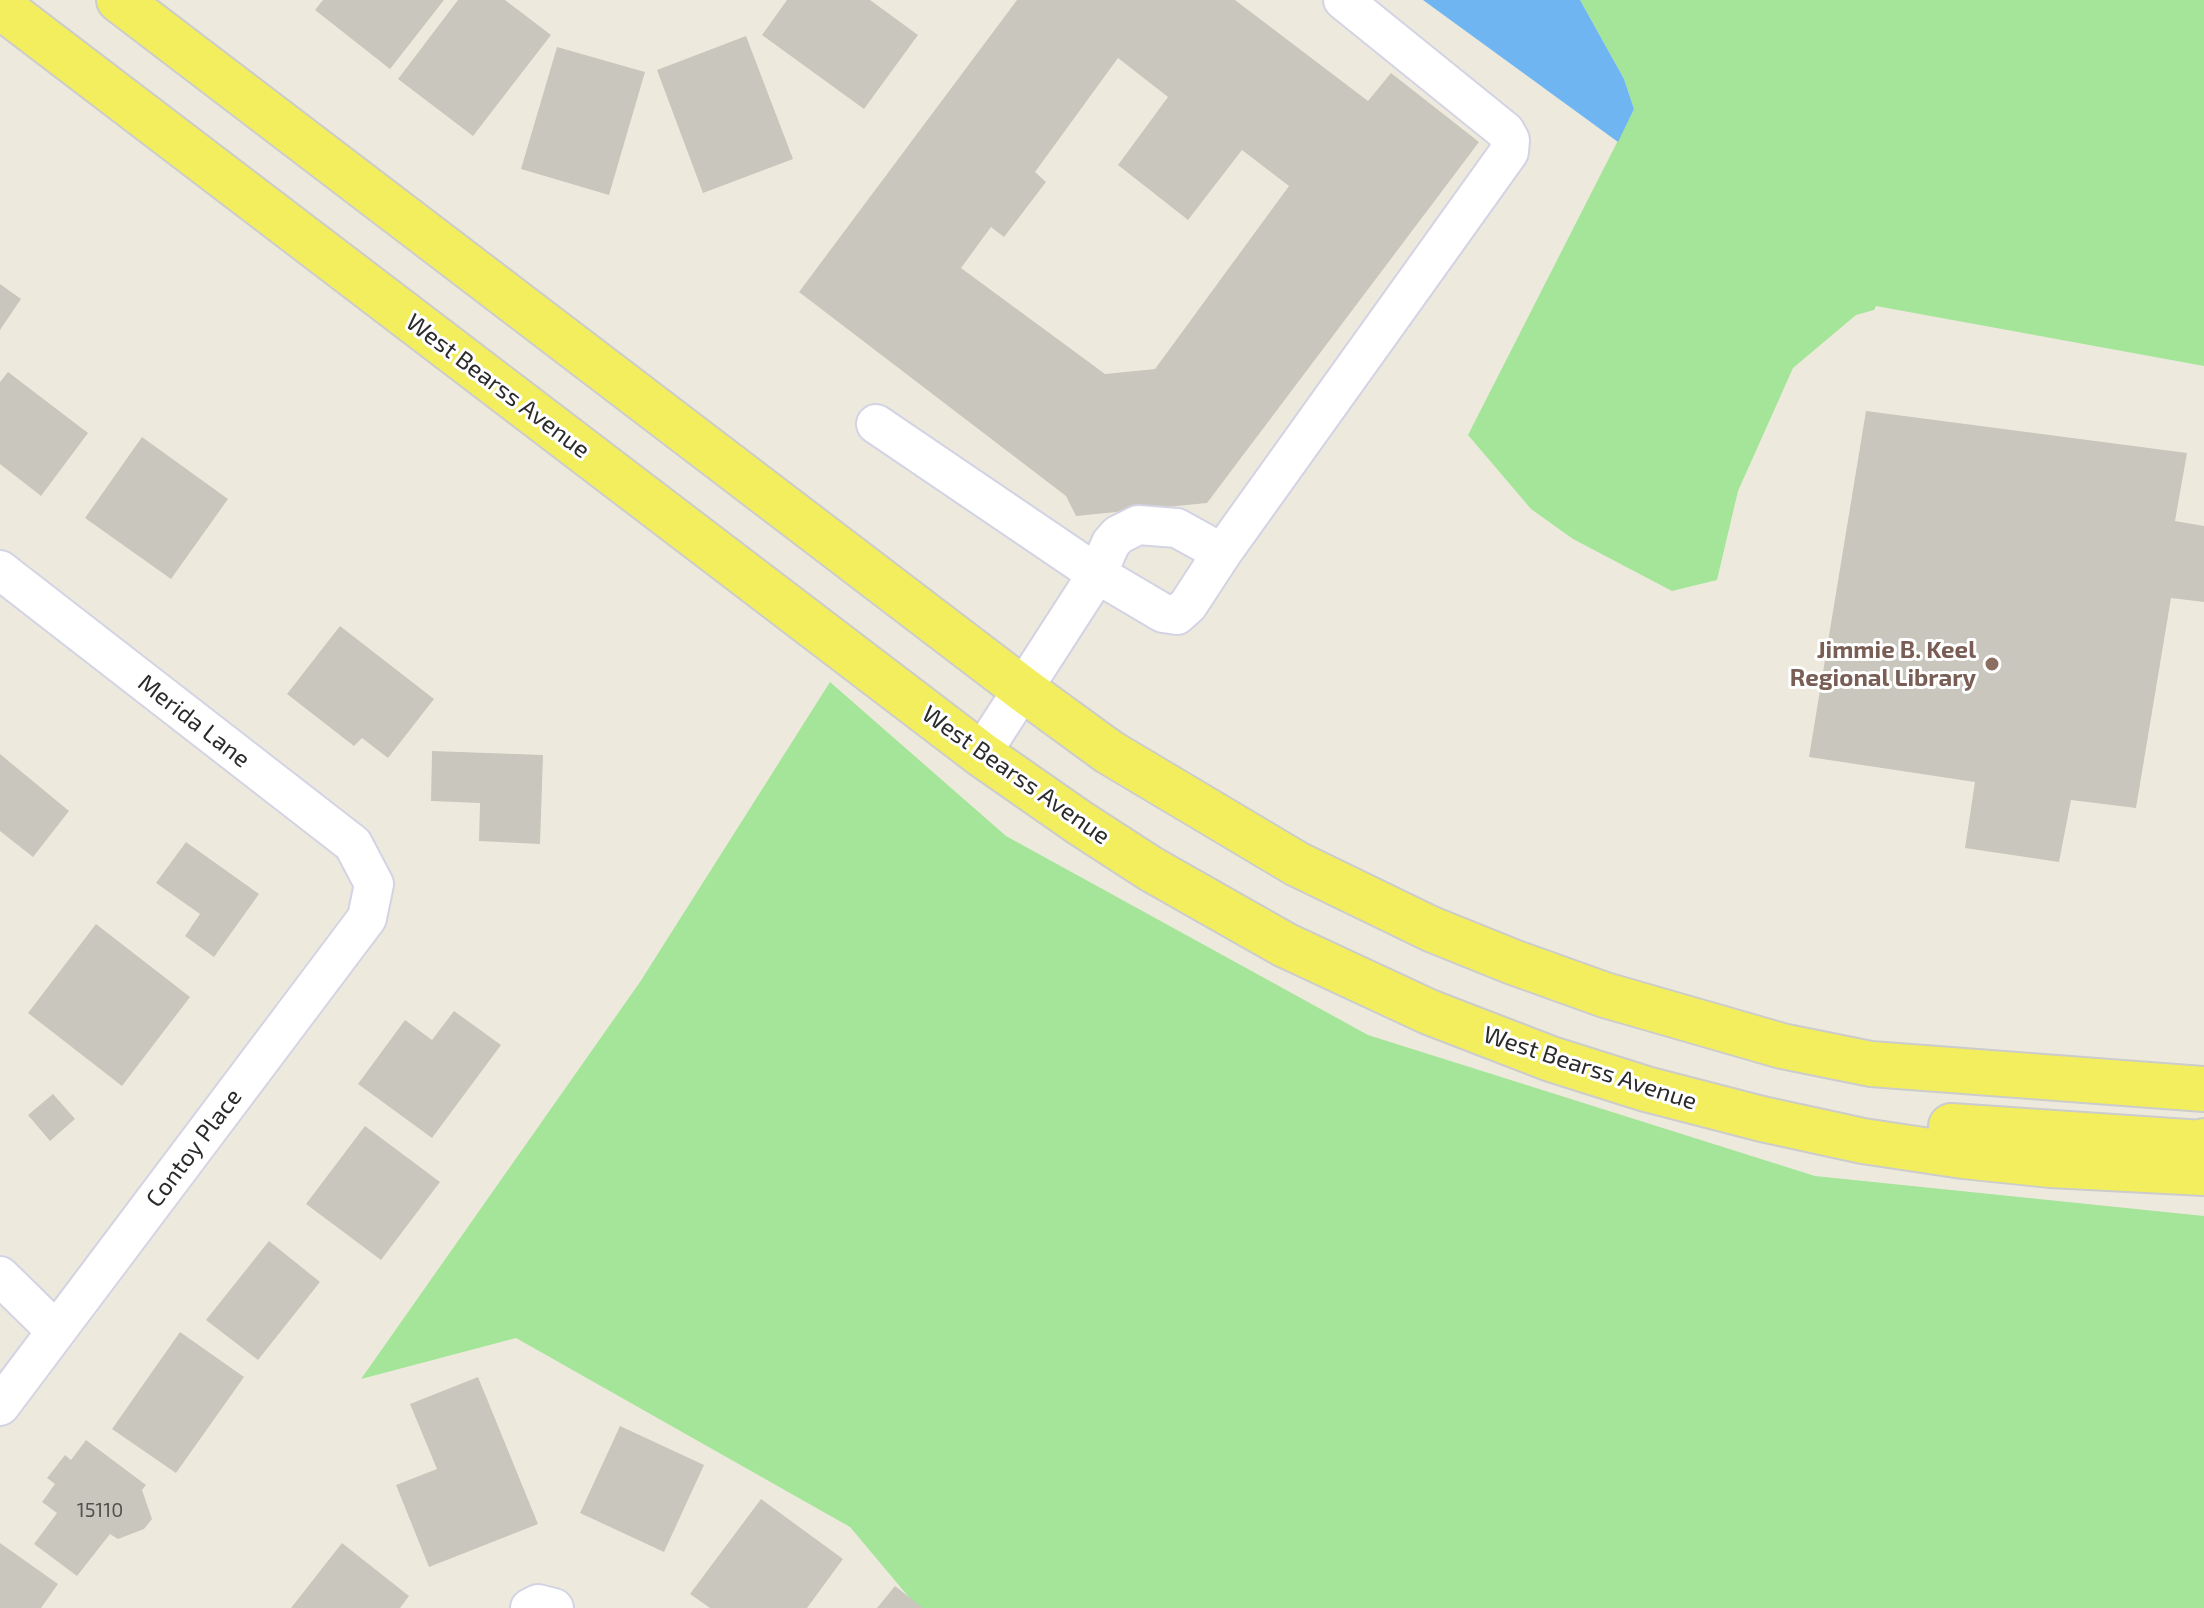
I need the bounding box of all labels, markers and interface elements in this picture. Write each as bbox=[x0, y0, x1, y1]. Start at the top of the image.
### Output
street label: West Bearss Avenue bbox=[400, 308, 596, 464]
place label: Jimmie B. Keel Regional Library bbox=[1790, 636, 1976, 692]
marker: Jimmie B. Keel Regional Library bbox=[1983, 655, 2001, 673]
street label: Merida Lane bbox=[132, 668, 256, 774]
street label: West Bearss Avenue bbox=[917, 699, 1115, 851]
street label: West Bearss Avenue bbox=[1480, 1020, 1700, 1116]
street label: Contoy Place bbox=[140, 1083, 248, 1213]
house number: 15110 bbox=[77, 1498, 123, 1522]

